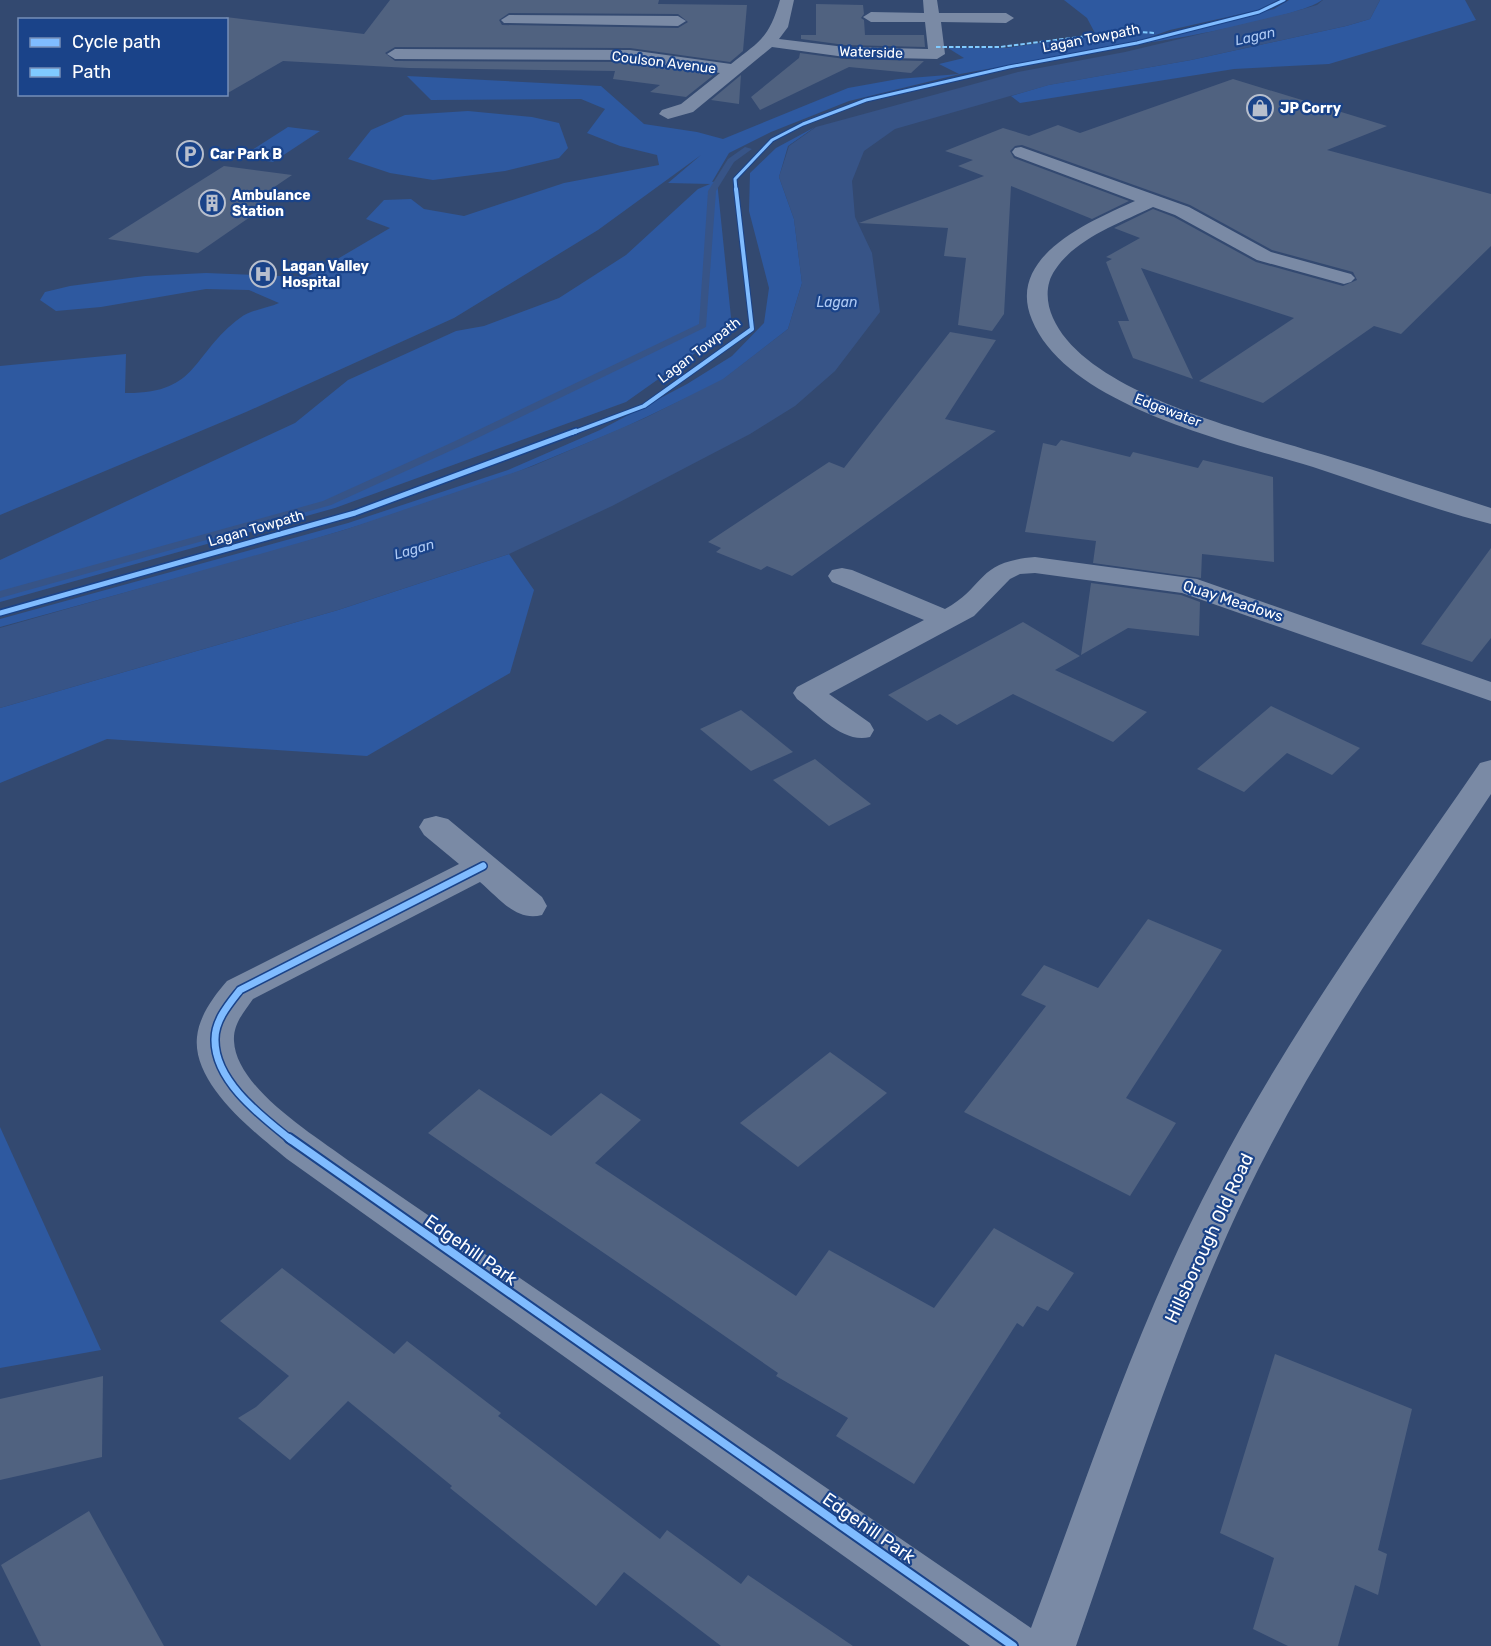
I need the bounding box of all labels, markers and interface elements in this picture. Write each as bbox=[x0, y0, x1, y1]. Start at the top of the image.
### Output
legend bbox=[18, 18, 228, 96]
street label: Lagan Towpath bbox=[1041, 21, 1141, 56]
water label: Lagan bbox=[1233, 24, 1277, 49]
text: Cycle path bbox=[72, 31, 161, 53]
street label: Waterside bbox=[839, 43, 903, 62]
street label: Coulson Avenue bbox=[611, 48, 717, 77]
text: Path bbox=[72, 61, 111, 83]
shop icon: JP Corry bbox=[1245, 93, 1275, 123]
place label: JP Corry bbox=[1280, 100, 1342, 117]
parking icon: Car Park B bbox=[175, 139, 205, 169]
place label: Car Park B bbox=[210, 146, 282, 163]
place label: Ambulance Station bbox=[232, 187, 311, 220]
building icon: Ambulance Station bbox=[197, 188, 227, 218]
place label: Lagan Valley Hospital bbox=[282, 258, 370, 291]
hospital icon: Lagan Valley Hospital bbox=[248, 259, 278, 289]
water label: Lagan bbox=[816, 294, 858, 311]
street label: Lagan Towpath bbox=[655, 314, 744, 387]
street label: Edgewater bbox=[1132, 390, 1204, 431]
street label: Lagan Towpath bbox=[206, 507, 306, 550]
water label: Lagan bbox=[392, 536, 436, 563]
street label: Quay Meadows bbox=[1181, 576, 1286, 626]
street label: Hillsborough Old Road bbox=[1160, 1150, 1258, 1326]
street label: Edgehill Park bbox=[420, 1210, 522, 1290]
street label: Edgehill Park bbox=[818, 1488, 920, 1568]

